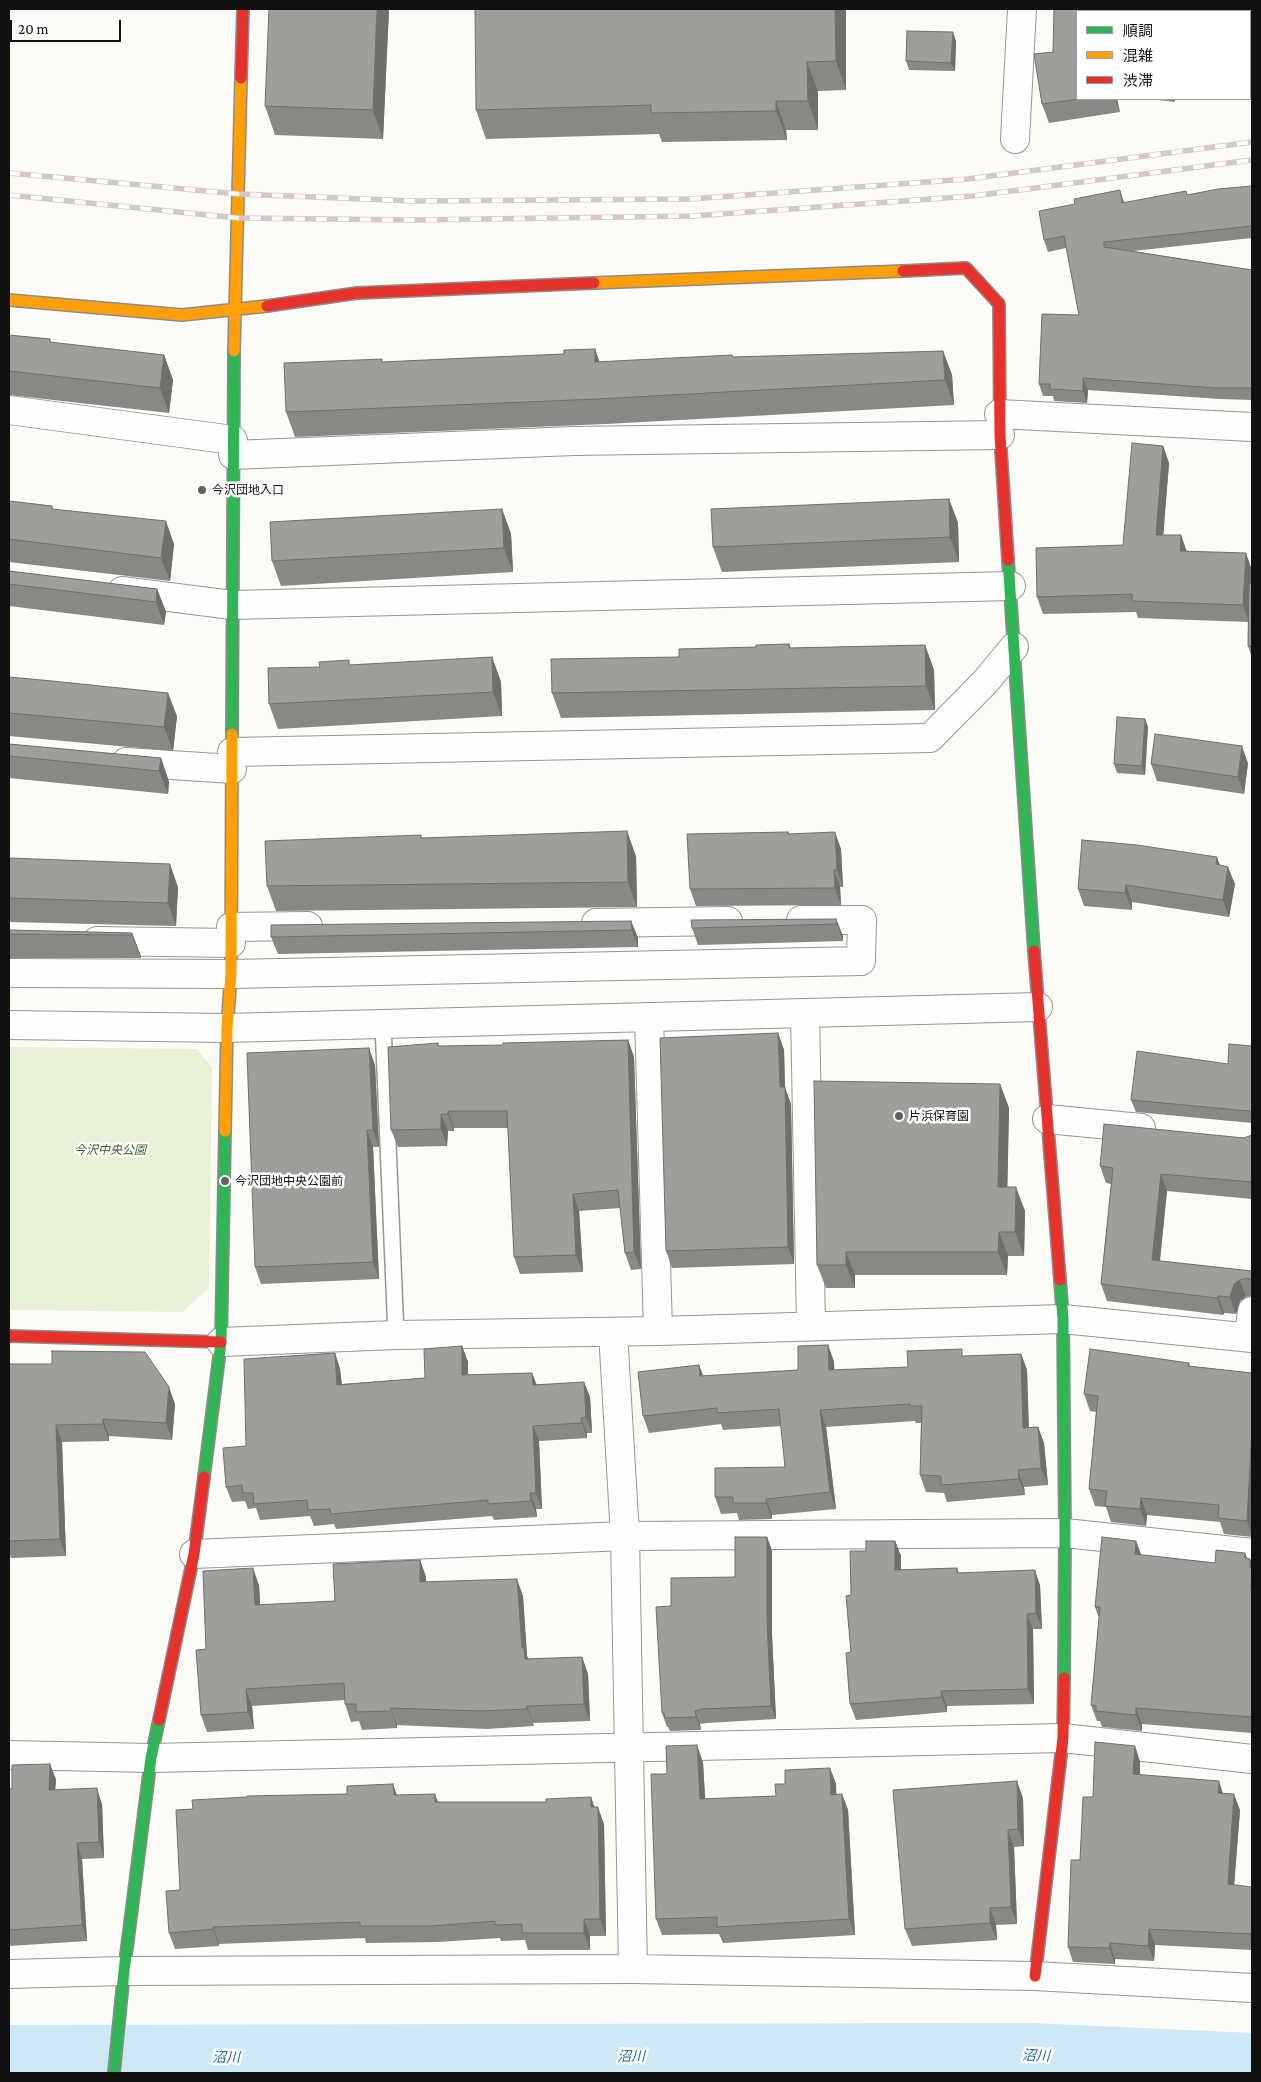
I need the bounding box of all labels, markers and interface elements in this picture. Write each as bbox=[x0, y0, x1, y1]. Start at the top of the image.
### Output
scale bar bbox=[12, 10, 124, 42]
legend bbox=[1076, 10, 1251, 100]
text: 20 m bbox=[18, 21, 49, 37]
text: 順調 bbox=[1123, 23, 1153, 39]
text: 混雑 bbox=[1123, 48, 1153, 64]
text: 渋滞 bbox=[1123, 73, 1153, 89]
place label: 今沢団地入口 bbox=[212, 483, 284, 497]
marker: 今沢団地入口 bbox=[196, 484, 208, 496]
place label: 片浜保育園 bbox=[909, 1109, 969, 1123]
marker: 片浜保育園 bbox=[893, 1110, 905, 1122]
park label: 今沢中央公園 bbox=[74, 1143, 146, 1157]
place label: 今沢団地中央公園前 bbox=[235, 1174, 343, 1188]
marker: 今沢団地中央公園前 bbox=[219, 1175, 231, 1187]
water label: 沼川 bbox=[1022, 2047, 1050, 2065]
water label: 沼川 bbox=[617, 2049, 645, 2065]
water label: 沼川 bbox=[212, 2050, 240, 2066]

